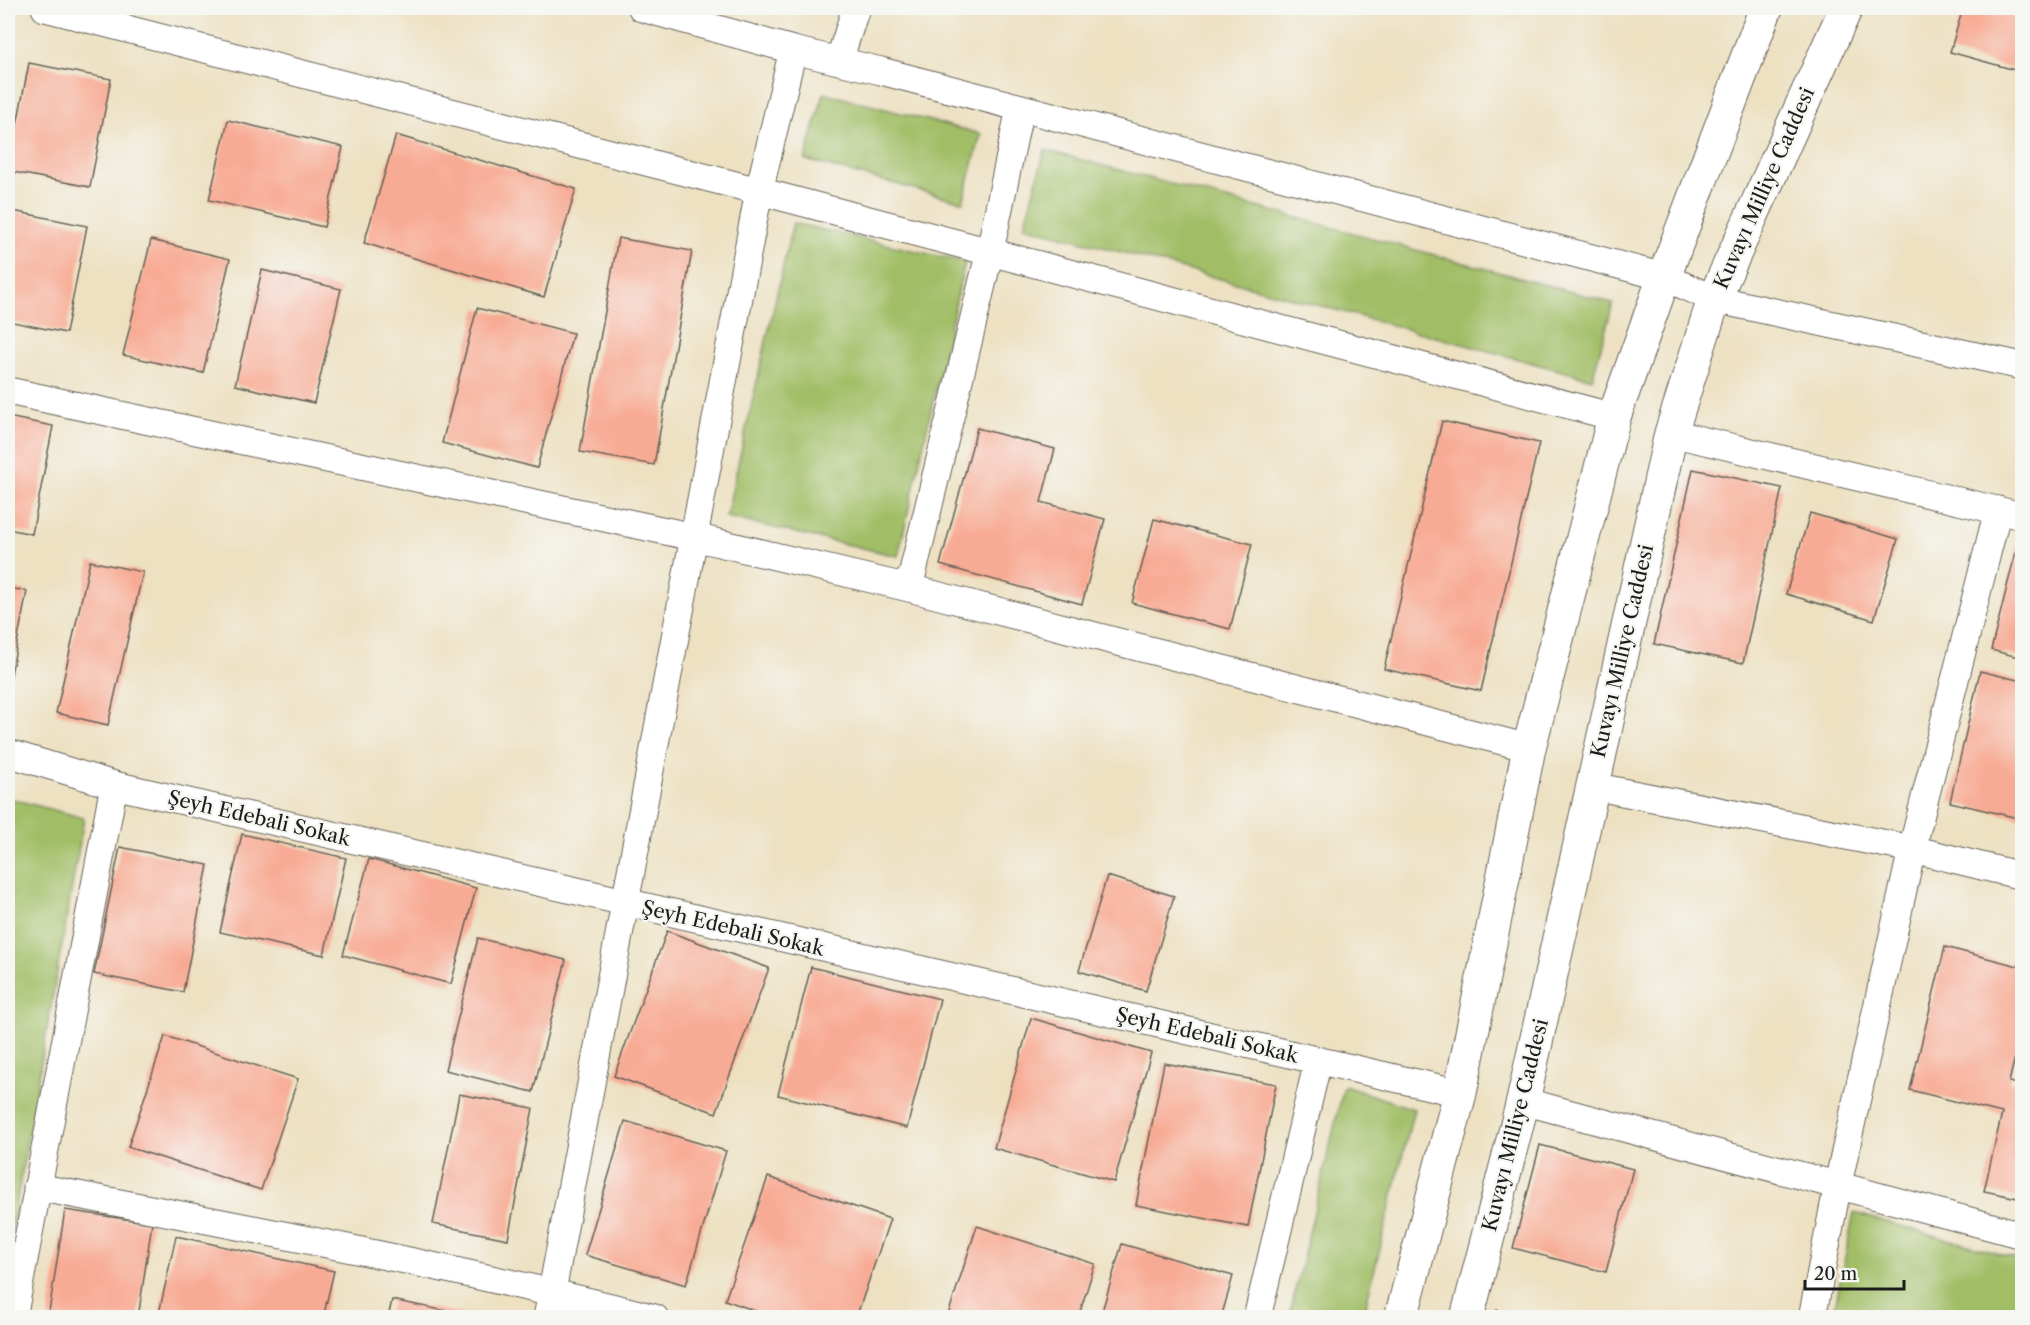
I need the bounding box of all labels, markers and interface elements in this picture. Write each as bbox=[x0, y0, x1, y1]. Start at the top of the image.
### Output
street label: Kuvayı Milliye Caddesi bbox=[1709, 84, 1819, 292]
street label: Kuvayı Milliye Caddesi bbox=[1586, 542, 1658, 760]
street label: Şeyh Edebali Sokak bbox=[166, 785, 354, 851]
street label: Şeyh Edebali Sokak bbox=[640, 895, 828, 961]
street label: Şeyh Edebali Sokak bbox=[1114, 1002, 1302, 1068]
street label: Kuvayı Milliye Caddesi bbox=[1477, 1016, 1553, 1234]
scale bar bbox=[1805, 1253, 1904, 1291]
text: 20 m bbox=[1814, 1263, 1858, 1285]

